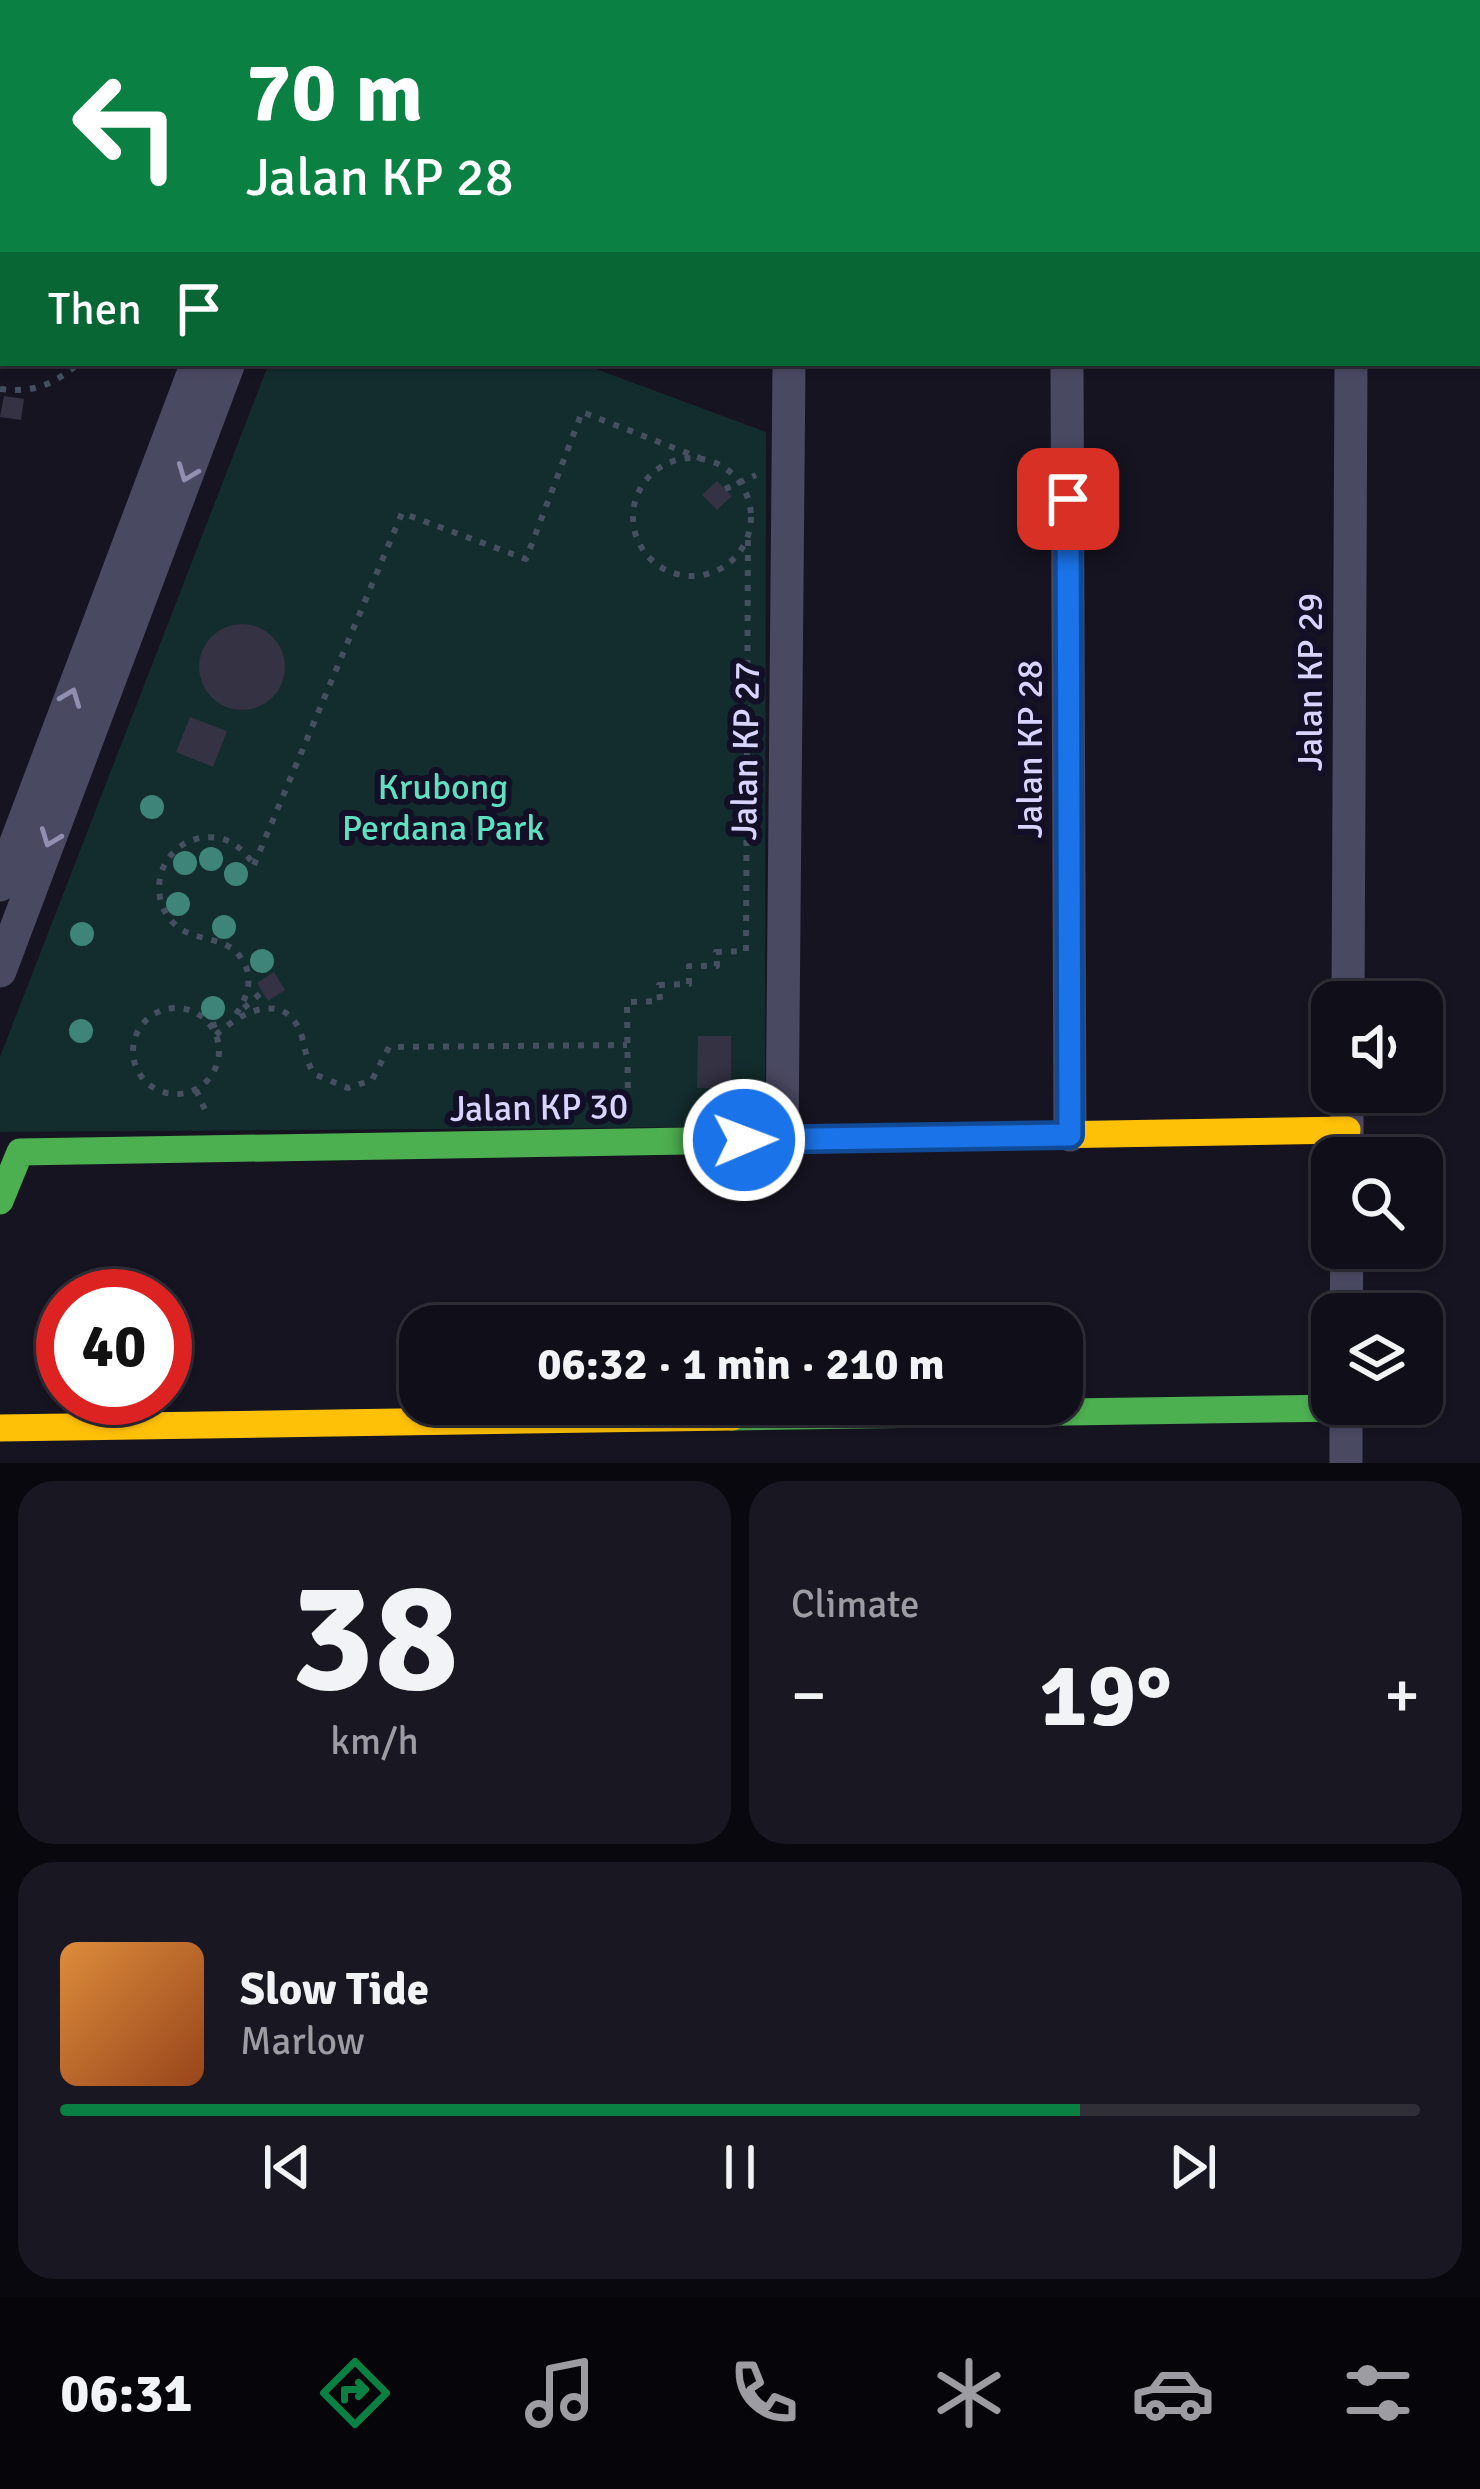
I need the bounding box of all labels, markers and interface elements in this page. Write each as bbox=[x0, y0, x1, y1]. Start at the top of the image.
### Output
text: 70 m bbox=[246, 41, 423, 145]
icon: left bbox=[48, 48, 204, 204]
text: Jalan KP 28 bbox=[246, 144, 514, 211]
icon: arrive bbox=[166, 276, 232, 342]
text: Then bbox=[48, 282, 142, 337]
pin bbox=[1017, 448, 1119, 550]
one-way arrow bbox=[177, 461, 202, 482]
icon: arrive bbox=[1035, 466, 1101, 532]
street label: Jalan KP 29 bbox=[1288, 593, 1333, 771]
street label: Jalan KP 28 bbox=[1008, 660, 1053, 838]
street label: Jalan KP 27 bbox=[722, 661, 770, 841]
one-way arrow bbox=[57, 688, 81, 709]
park label: Krubong Perdana Park bbox=[342, 765, 544, 851]
one-way arrow bbox=[40, 826, 65, 847]
map controls bbox=[1311, 981, 1443, 1425]
button: sound bbox=[1311, 981, 1443, 1113]
position arrow bbox=[681, 1077, 807, 1203]
street label: Jalan KP 30 bbox=[449, 1084, 629, 1132]
button: search bbox=[1311, 1137, 1443, 1269]
speed limit sign: 40 bbox=[36, 1269, 192, 1425]
button: layers bbox=[1311, 1293, 1443, 1425]
text: 06:32 · 1 min · 210 m bbox=[537, 1337, 945, 1392]
text: 38 bbox=[290, 1542, 459, 1735]
text: Climate bbox=[791, 1580, 920, 1628]
text: 19° bbox=[1039, 1640, 1172, 1751]
text: − bbox=[791, 1655, 827, 1736]
text: + bbox=[1384, 1655, 1420, 1736]
text: km/h bbox=[330, 1717, 419, 1765]
text: Slow Tide bbox=[240, 1962, 429, 2017]
text: Marlow bbox=[240, 2017, 365, 2065]
icon: previous bbox=[254, 2134, 320, 2200]
icon: pause bbox=[707, 2134, 773, 2200]
icon: next bbox=[1160, 2134, 1226, 2200]
icon: directions bbox=[313, 2351, 397, 2435]
icon: music bbox=[518, 2351, 602, 2435]
icon: phone bbox=[722, 2351, 806, 2435]
icon: climate bbox=[927, 2351, 1011, 2435]
icon: car bbox=[1131, 2351, 1215, 2435]
icon: filters bbox=[1336, 2351, 1420, 2435]
text: 06:31 bbox=[60, 2360, 193, 2427]

